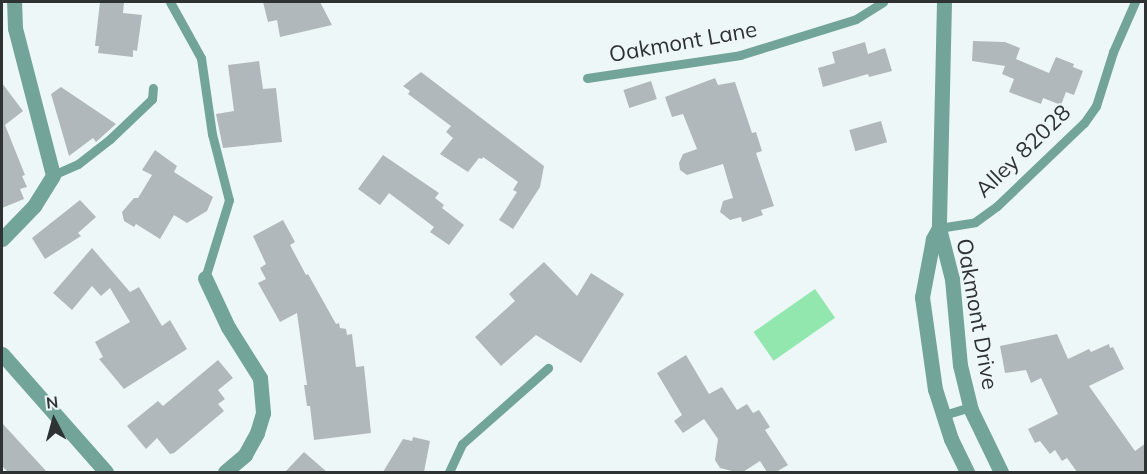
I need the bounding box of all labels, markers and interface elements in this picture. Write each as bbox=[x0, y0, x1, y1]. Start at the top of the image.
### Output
street label: Oakmont Lane bbox=[607, 16, 759, 68]
street label: Alley 82028 bbox=[970, 99, 1076, 203]
street label: Oakmont Drive bbox=[951, 236, 1003, 392]
north arrow bbox=[24, 390, 84, 450]
text: N bbox=[45, 392, 59, 413]

